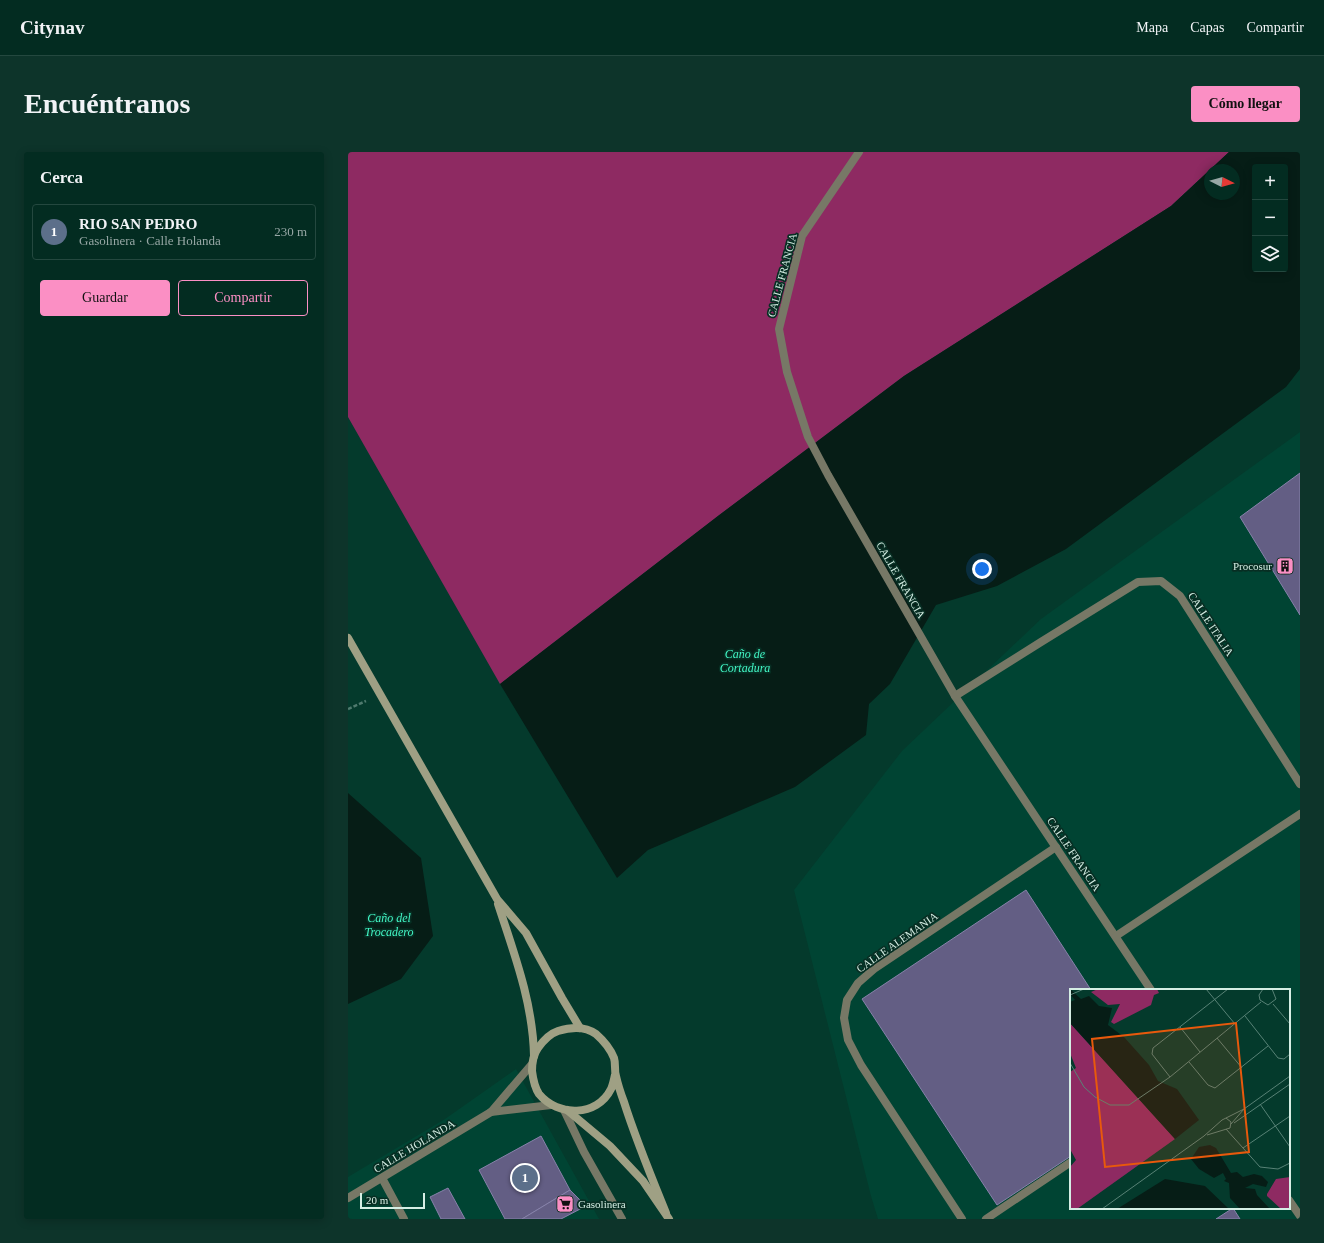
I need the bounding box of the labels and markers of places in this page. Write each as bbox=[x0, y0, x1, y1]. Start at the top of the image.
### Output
building icon: Procosur bbox=[1275, 556, 1295, 576]
place label: Procosur bbox=[1233, 560, 1272, 572]
pin: 1 bbox=[512, 1163, 538, 1193]
supermarket icon: Gasolinera bbox=[555, 1194, 575, 1214]
place label: Gasolinera bbox=[578, 1198, 626, 1210]

